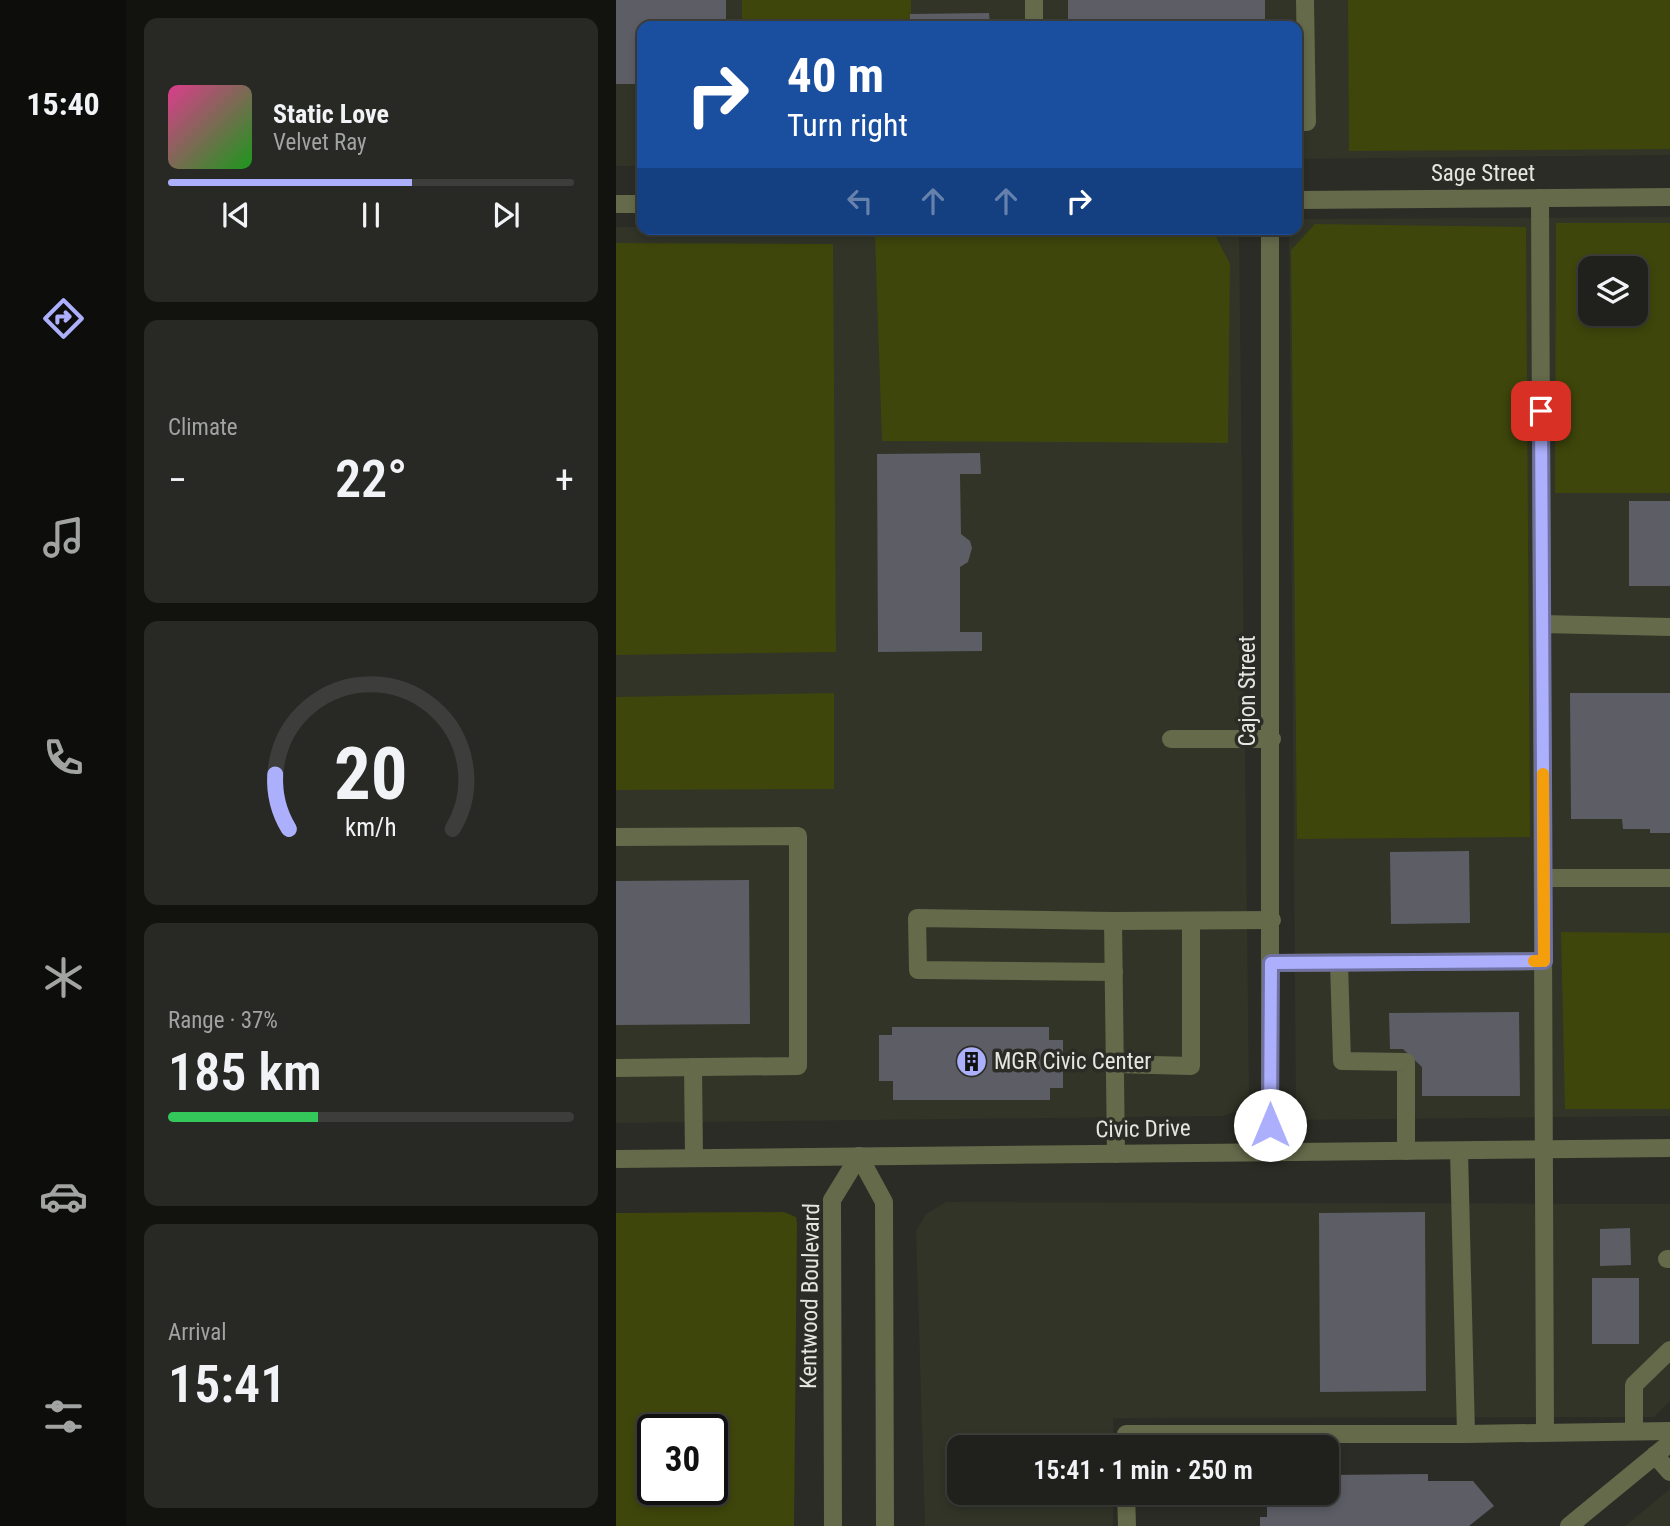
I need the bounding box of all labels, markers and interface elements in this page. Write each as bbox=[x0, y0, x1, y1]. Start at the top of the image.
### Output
text: 40 m bbox=[787, 47, 884, 104]
icon: right bbox=[672, 49, 763, 140]
text: 15:40 bbox=[26, 85, 100, 123]
text: Static Love bbox=[273, 99, 389, 129]
text: Turn right bbox=[787, 106, 908, 144]
text: Velvet Ray bbox=[273, 129, 367, 156]
street label: Sage Street bbox=[1431, 160, 1535, 187]
icon: left bbox=[841, 182, 879, 220]
icon: ahead bbox=[914, 182, 952, 220]
icon: ahead bbox=[987, 182, 1025, 220]
icon: right bbox=[1060, 182, 1098, 220]
icon: previous bbox=[217, 196, 255, 234]
icon: pause bbox=[352, 196, 390, 234]
icon: next bbox=[487, 196, 525, 234]
map controls bbox=[1578, 256, 1648, 326]
button: layers bbox=[1578, 256, 1648, 326]
icon: directions bbox=[39, 294, 88, 343]
pin bbox=[1511, 381, 1571, 441]
icon: arrive bbox=[1522, 392, 1560, 430]
text: Climate bbox=[168, 414, 238, 441]
text: 22° bbox=[335, 449, 407, 510]
text: − bbox=[168, 458, 187, 502]
text: + bbox=[555, 458, 574, 502]
icon: music bbox=[39, 513, 88, 562]
street label: Cajon Street bbox=[1234, 635, 1261, 747]
text: 20 bbox=[334, 731, 408, 817]
icon: phone bbox=[39, 733, 88, 782]
text: km/h bbox=[345, 813, 397, 842]
icon: climate bbox=[39, 953, 88, 1002]
text: Range · 37% bbox=[168, 1007, 278, 1034]
text: 185 km bbox=[168, 1042, 322, 1103]
building icon: MGR Civic Center bbox=[954, 1044, 988, 1078]
place label: MGR Civic Center bbox=[994, 1048, 1151, 1075]
position arrow bbox=[1233, 1088, 1307, 1162]
street label: Civic Drive bbox=[1095, 1115, 1191, 1143]
icon: car bbox=[39, 1172, 88, 1221]
street label: Kentwood Boulevard bbox=[795, 1203, 825, 1389]
text: Arrival bbox=[168, 1319, 227, 1346]
text: 15:41 bbox=[168, 1354, 286, 1415]
icon: filters bbox=[39, 1392, 88, 1441]
speed limit sign: 30 bbox=[637, 1414, 728, 1505]
text: 15:41 · 1 min · 250 m bbox=[1033, 1455, 1253, 1485]

